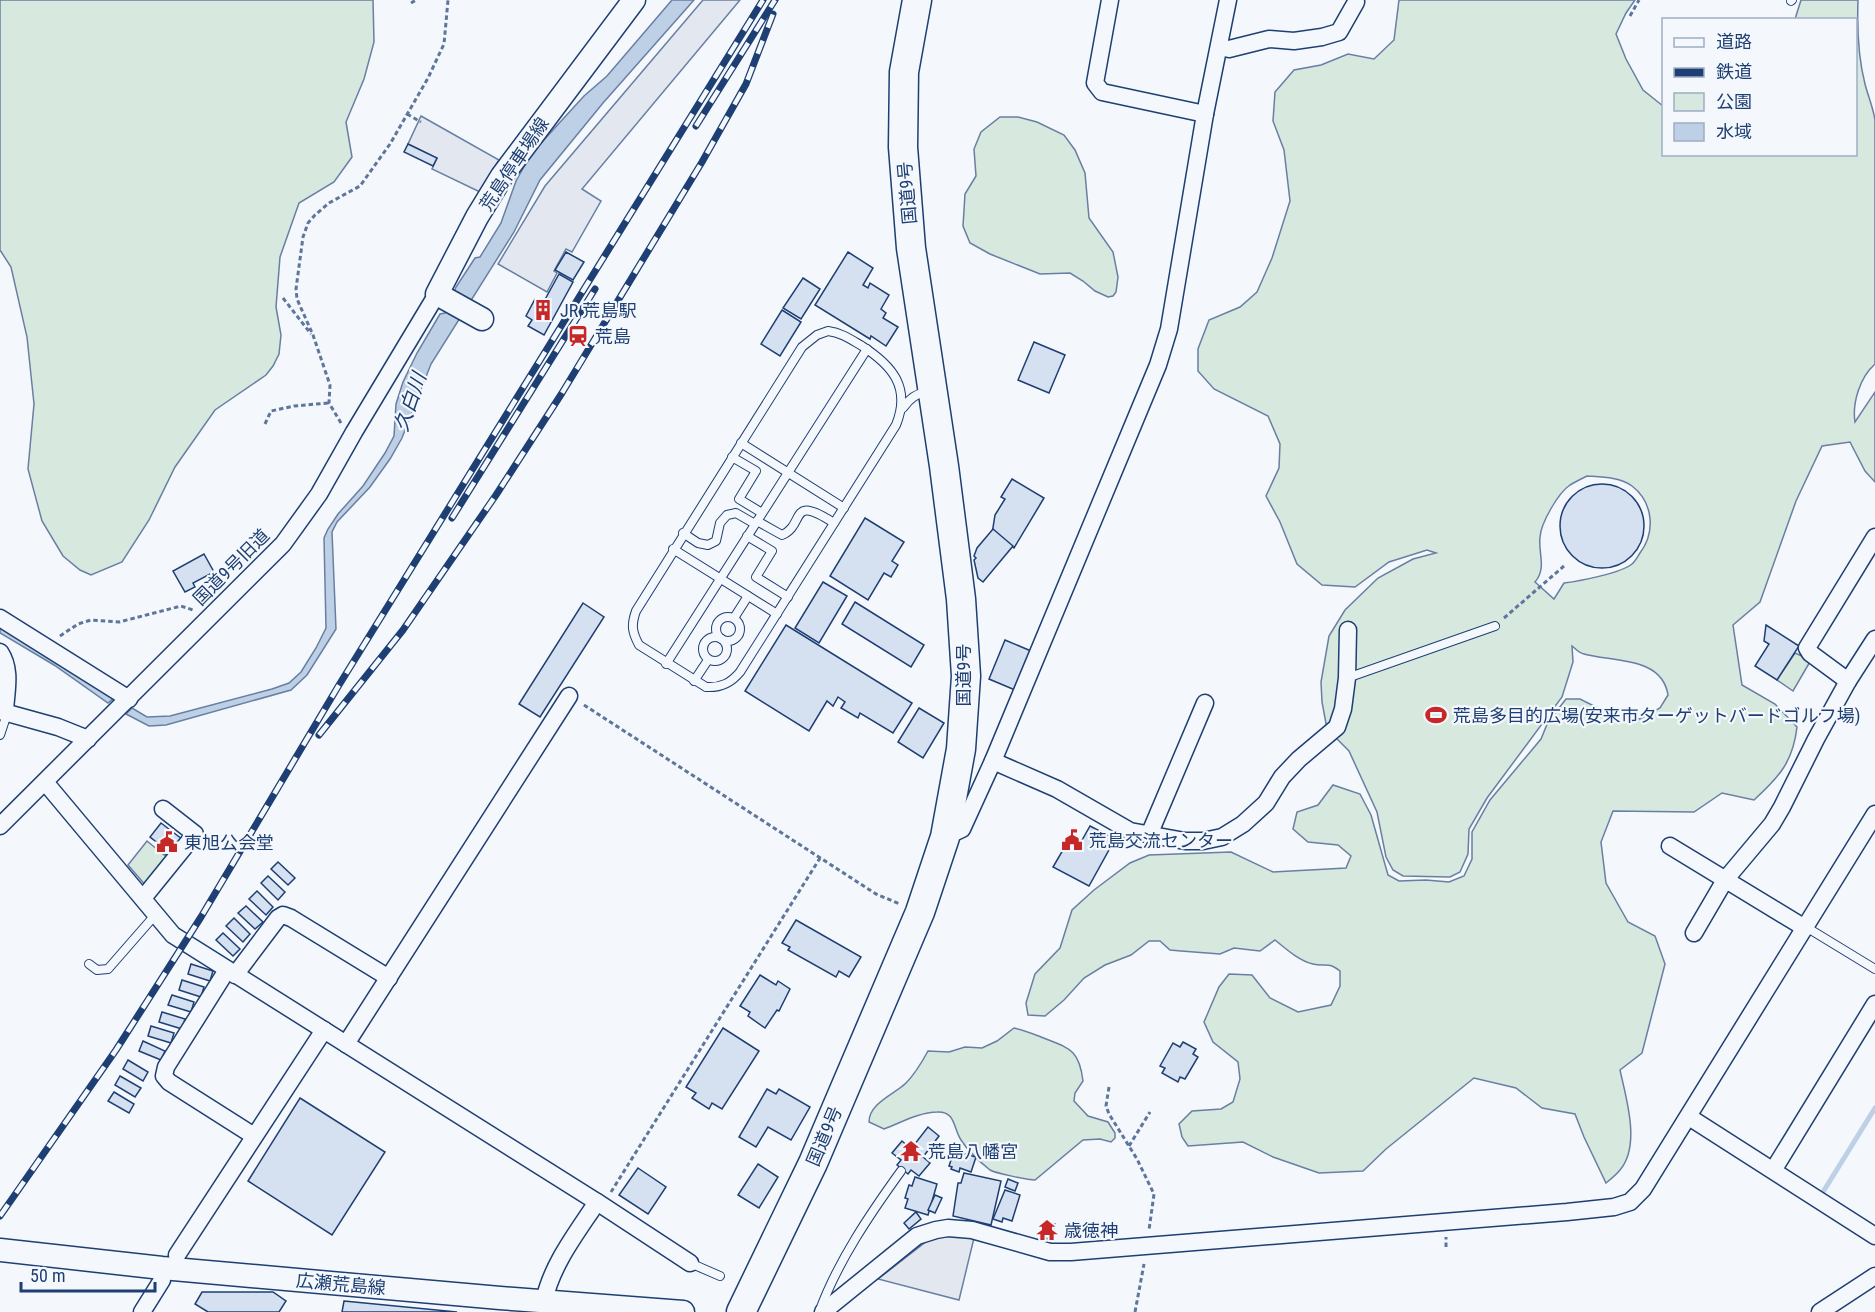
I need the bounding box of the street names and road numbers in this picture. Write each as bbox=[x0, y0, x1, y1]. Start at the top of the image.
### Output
street label: 荒島停車場線 bbox=[475, 113, 553, 215]
street label: 国道9号 bbox=[894, 161, 920, 225]
street label: 国道9号旧道 bbox=[189, 525, 273, 609]
street label: 国道9号 bbox=[953, 644, 974, 706]
street label: 国道9号 bbox=[802, 1103, 846, 1169]
street label: 広瀬荒島線 bbox=[295, 1270, 387, 1298]

